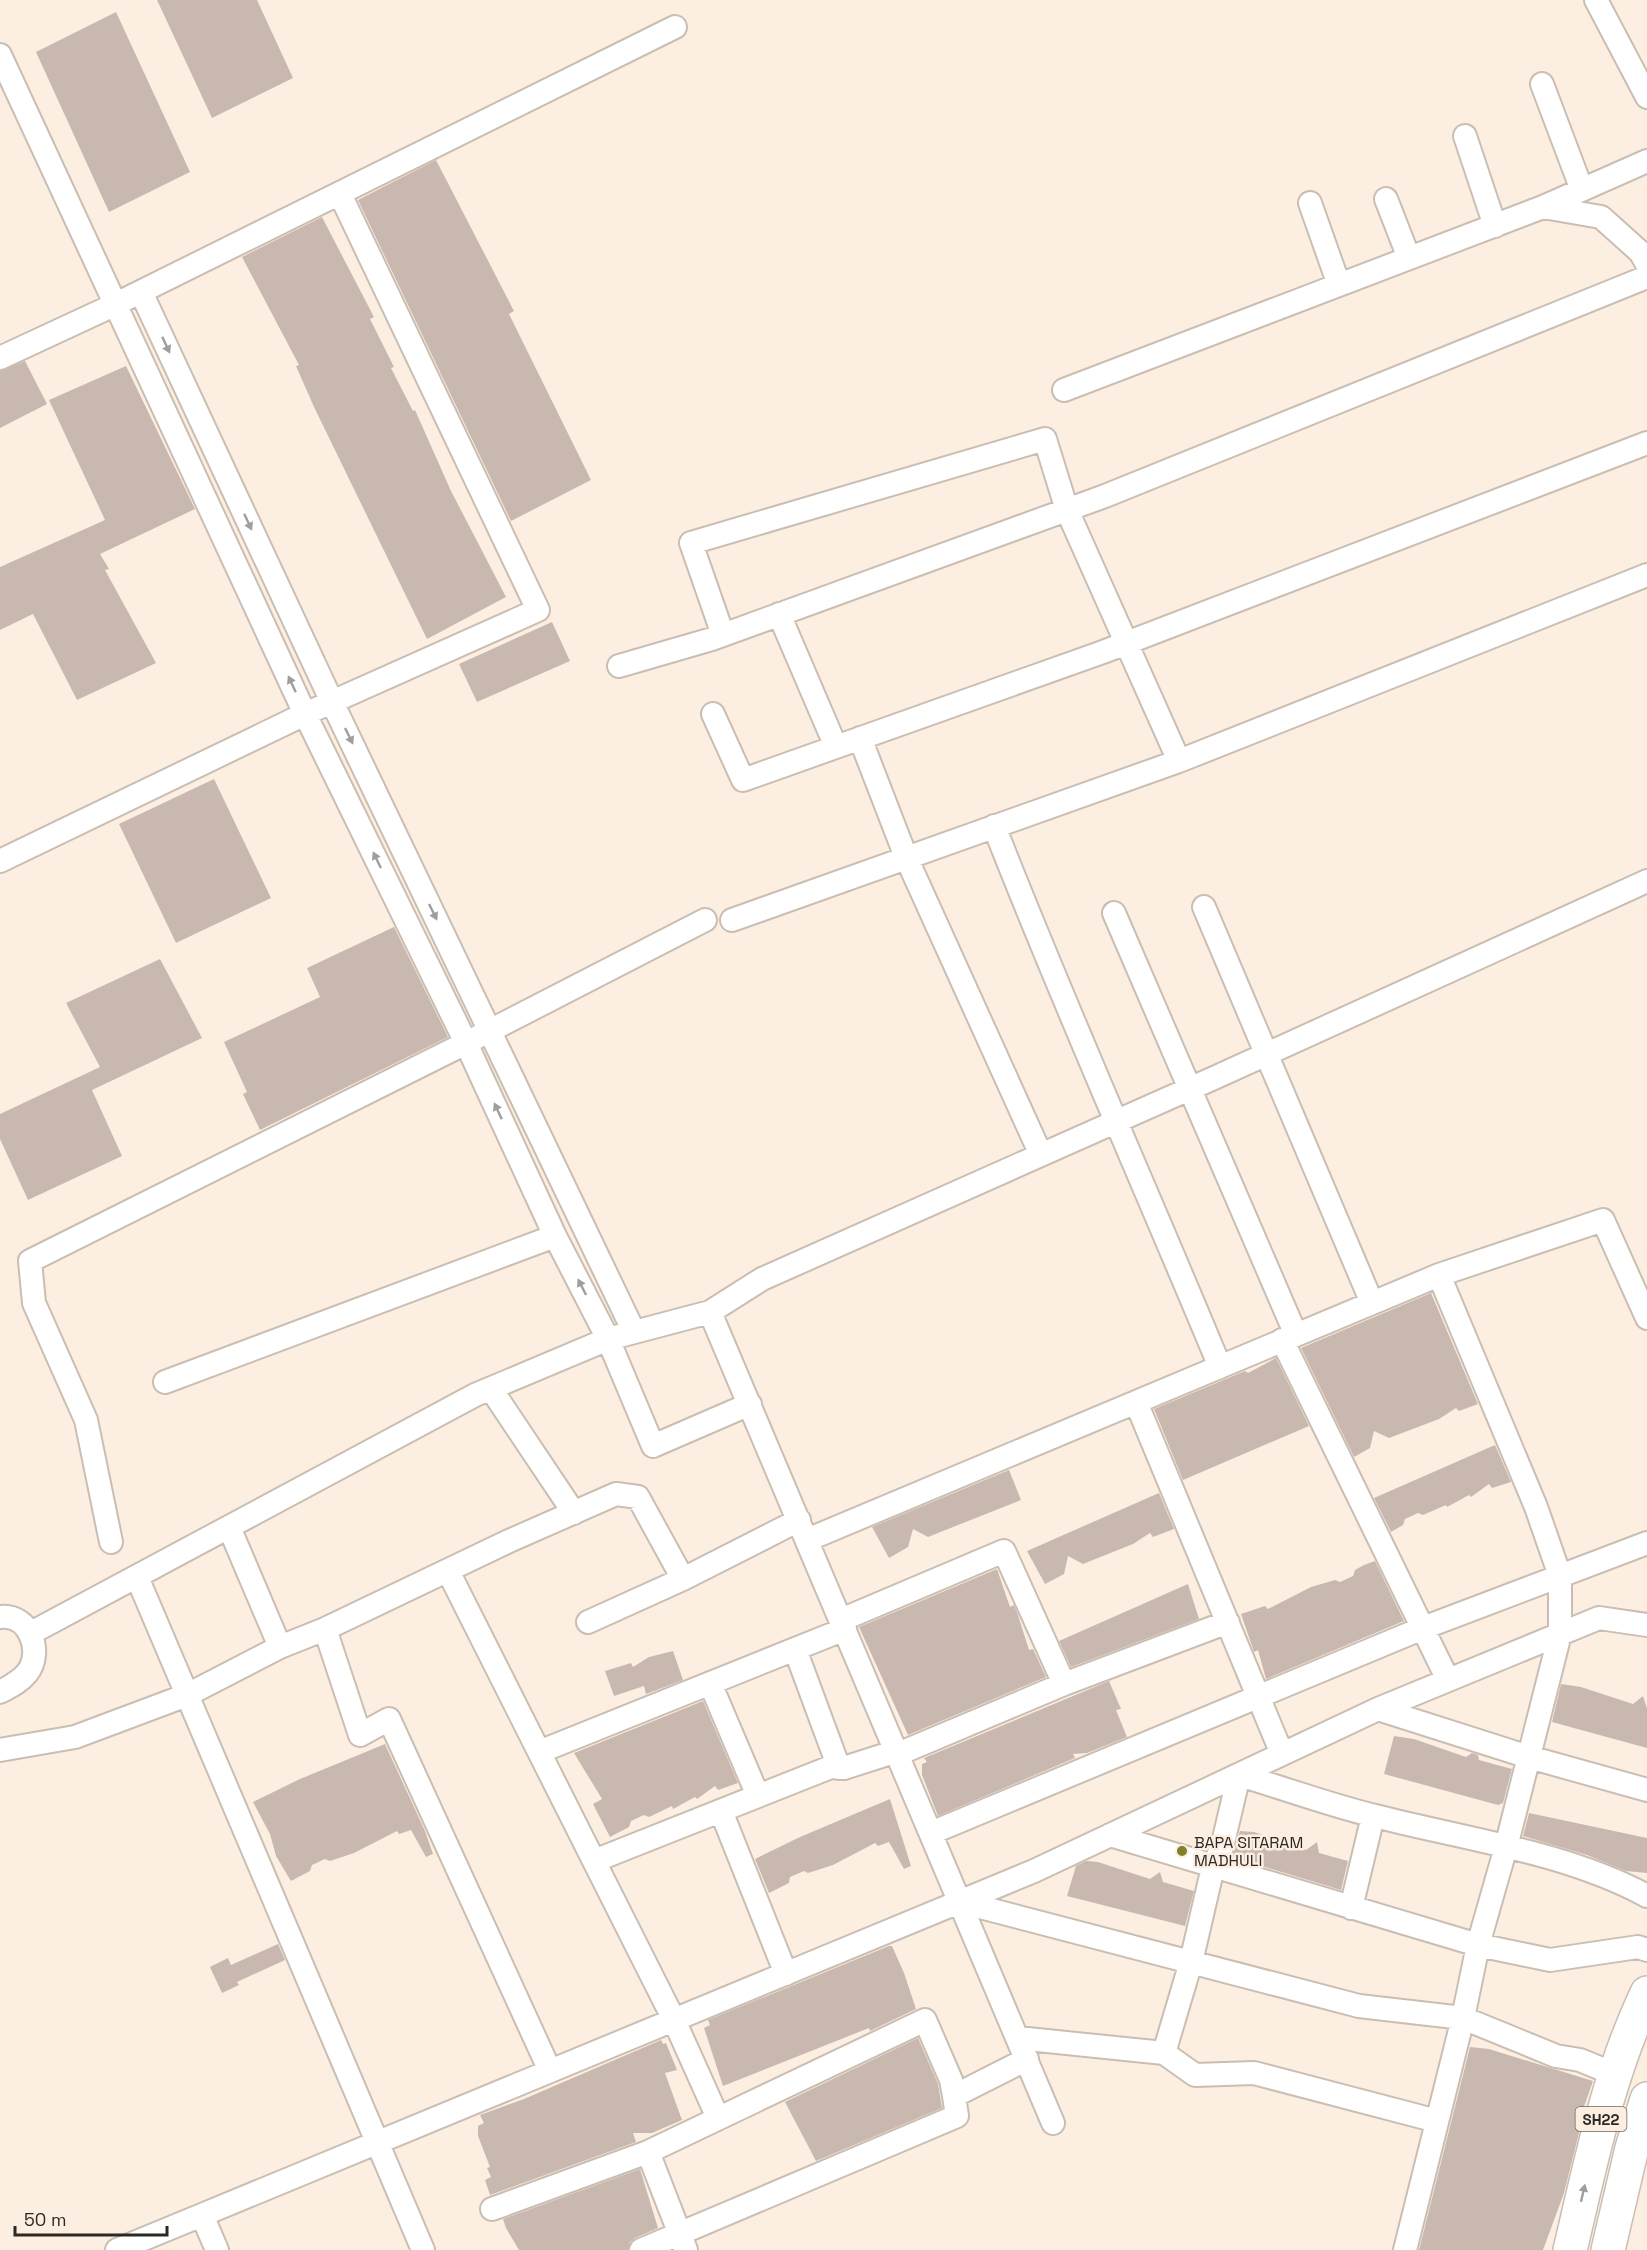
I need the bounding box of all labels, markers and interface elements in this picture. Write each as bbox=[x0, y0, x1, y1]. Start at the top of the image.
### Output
one-way arrow bbox=[161, 337, 170, 354]
one-way arrow bbox=[244, 513, 253, 530]
one-way arrow bbox=[287, 676, 296, 693]
one-way arrow bbox=[345, 728, 354, 745]
one-way arrow bbox=[372, 851, 381, 868]
one-way arrow bbox=[429, 904, 438, 921]
one-way arrow bbox=[493, 1103, 502, 1120]
one-way arrow bbox=[577, 1279, 586, 1296]
place label: BAPA SITARAM MADHULI bbox=[1194, 1832, 1303, 1871]
marker: BAPA SITARAM MADHULI bbox=[1175, 1844, 1189, 1858]
road number: SH22 bbox=[1576, 2107, 1626, 2131]
one-way arrow bbox=[1579, 2184, 1589, 2202]
scale bar bbox=[15, 2199, 166, 2237]
text: 50 m bbox=[24, 2208, 66, 2231]

